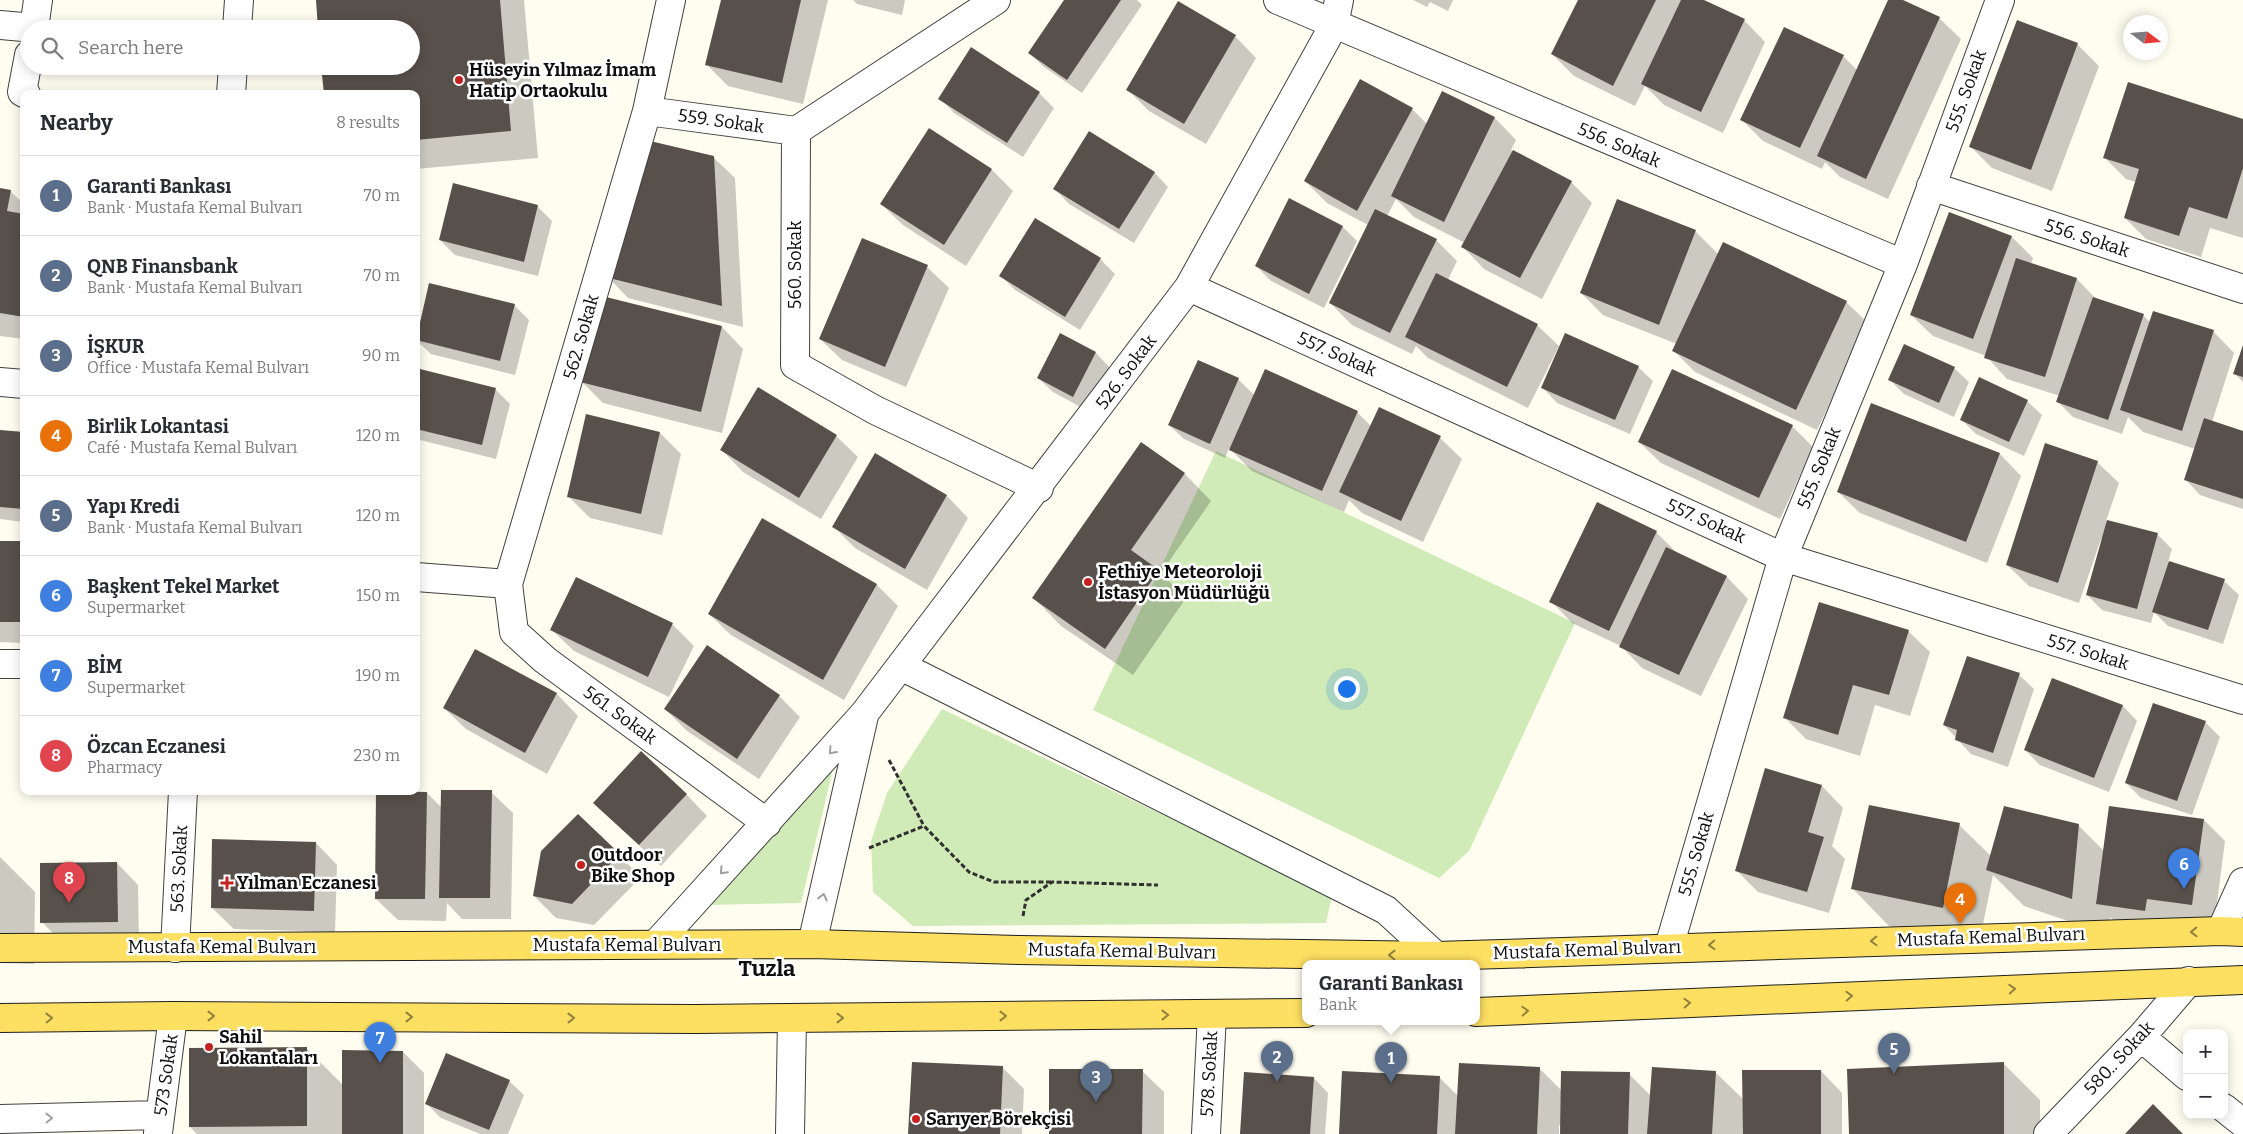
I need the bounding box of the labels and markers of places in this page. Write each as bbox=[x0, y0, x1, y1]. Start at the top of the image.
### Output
place label: Hüseyin Yılmaz İmam Hatip Ortaokulu bbox=[469, 59, 656, 102]
marker: Hüseyin Yılmaz İmam Hatip Ortaokulu bbox=[453, 74, 465, 86]
place label: Fethiye Meteoroloji İstasyon Müdürlüğü bbox=[1098, 561, 1270, 604]
marker: Fethiye Meteoroloji İstasyon Müdürlüğü bbox=[1082, 576, 1094, 588]
place label: Outdoor Bike Shop bbox=[591, 844, 675, 887]
pin: 6 bbox=[2168, 848, 2200, 889]
marker: Outdoor Bike Shop bbox=[575, 859, 587, 871]
pin: 8 bbox=[53, 862, 85, 903]
place label: Yılman Eczanesi bbox=[237, 872, 377, 894]
marker: Yılman Eczanesi bbox=[221, 877, 233, 889]
pin: 4 bbox=[1944, 883, 1976, 924]
pin: 7 bbox=[364, 1022, 396, 1063]
place label: Sahil Lokantaları bbox=[219, 1026, 318, 1069]
pin: 5 bbox=[1878, 1033, 1910, 1074]
marker: Sahil Lokantaları bbox=[203, 1041, 215, 1053]
pin: 2 bbox=[1261, 1041, 1293, 1082]
pin: 1 bbox=[1375, 1042, 1407, 1083]
pin: 3 bbox=[1080, 1061, 1112, 1102]
place label: Sarıyer Börekçisi bbox=[926, 1108, 1071, 1130]
marker: Sarıyer Börekçisi bbox=[910, 1113, 922, 1125]

